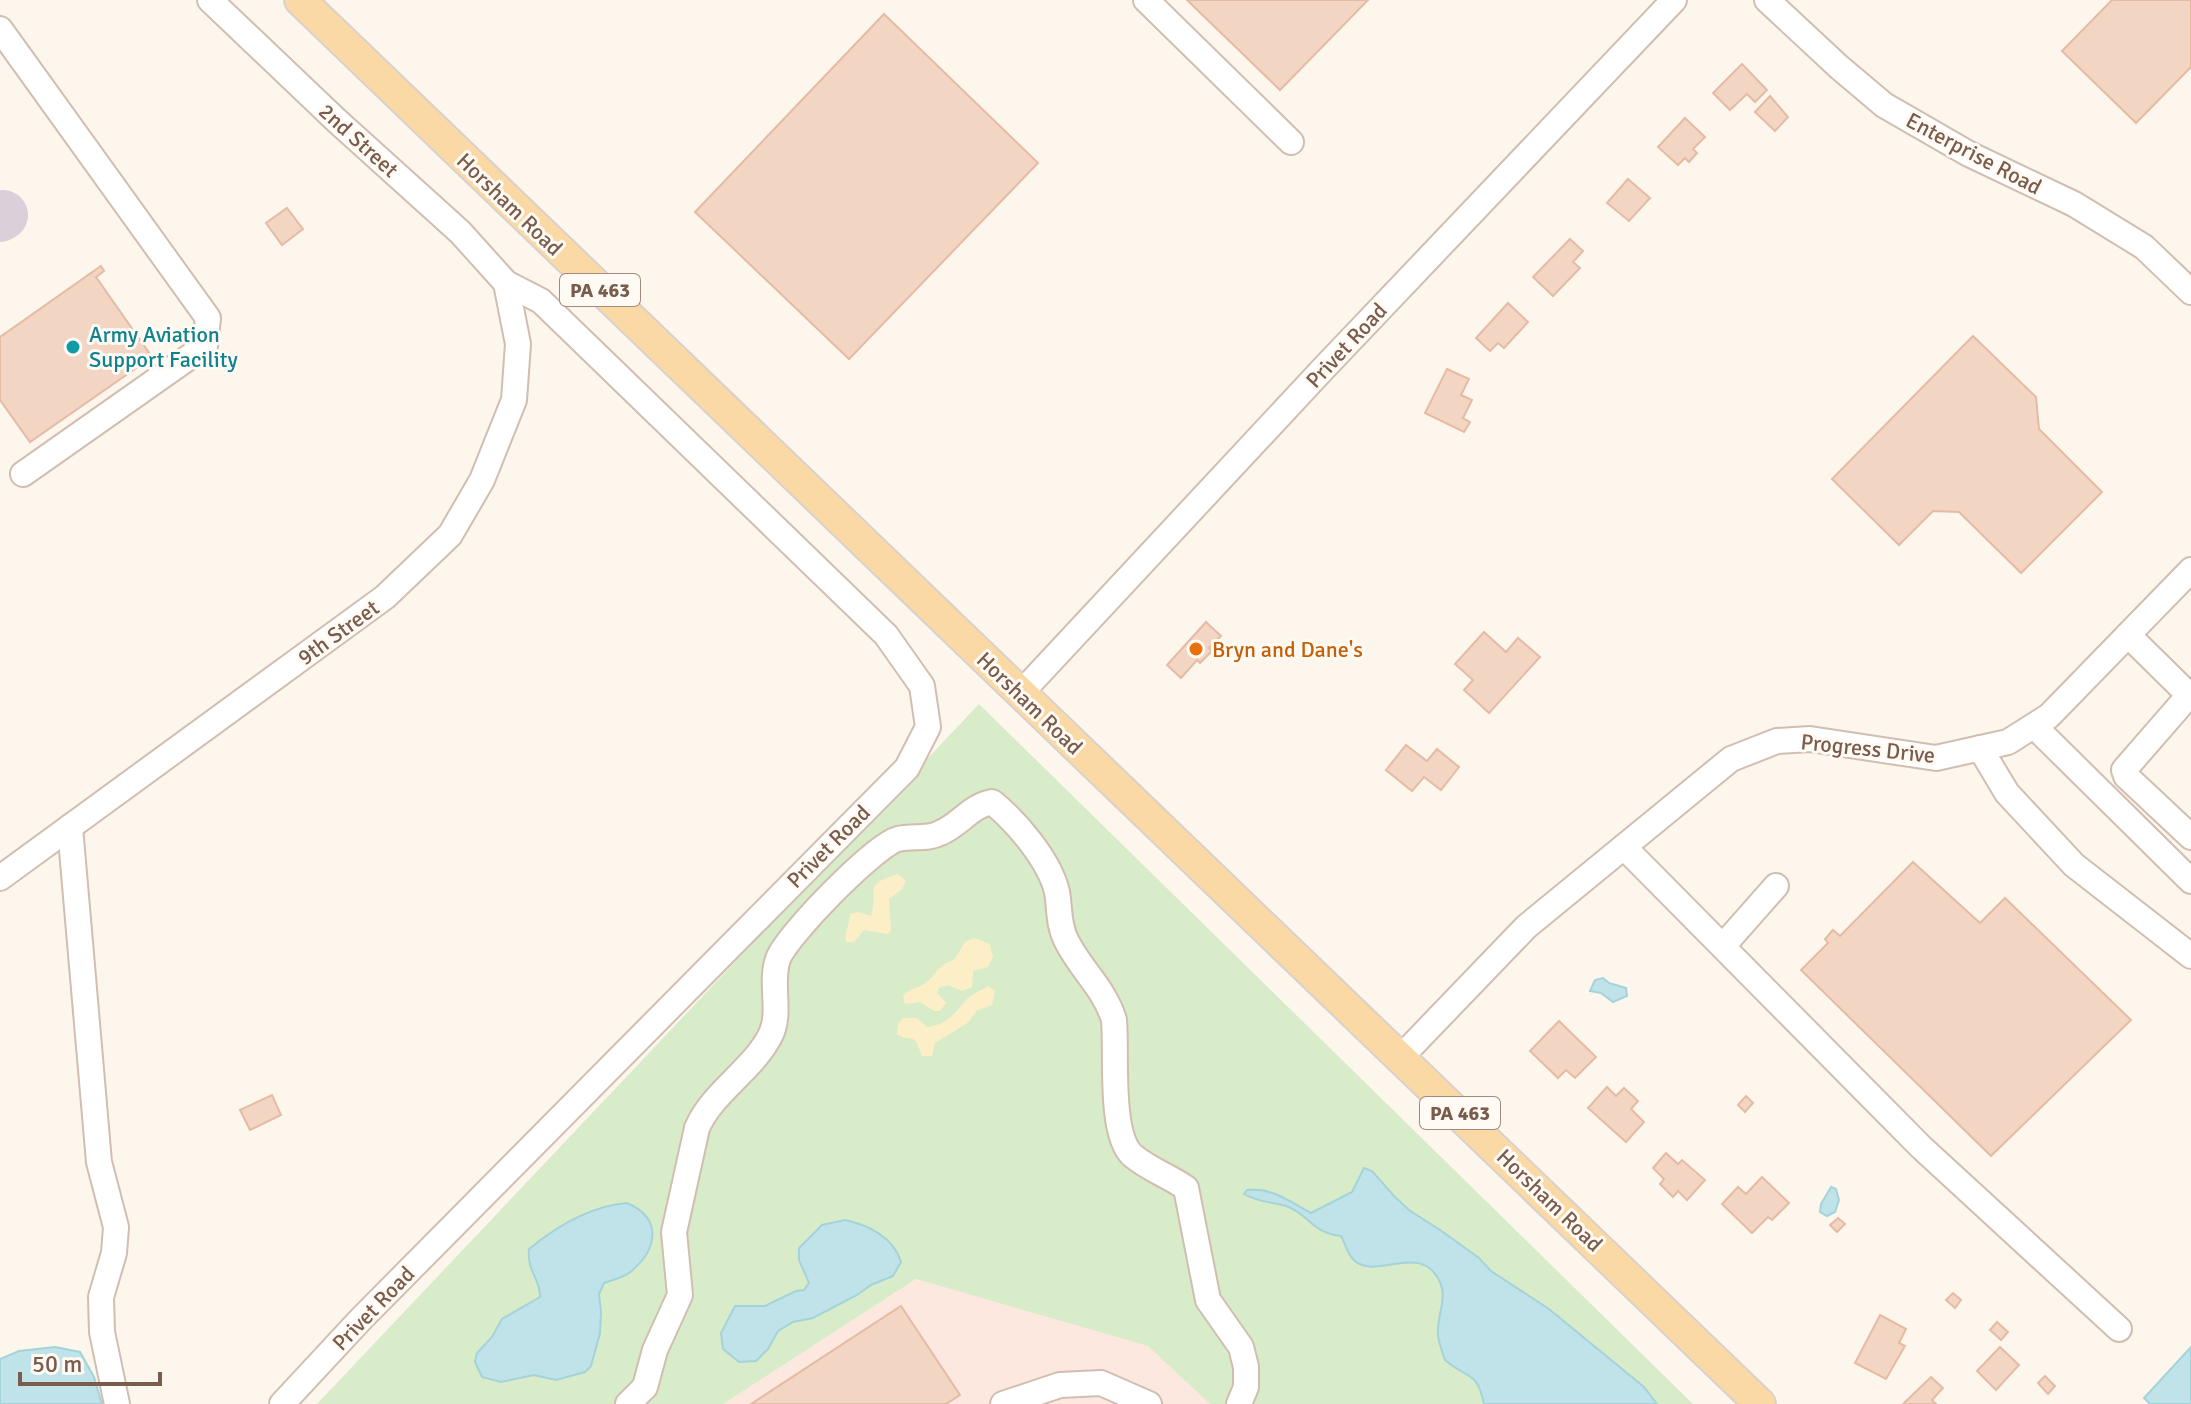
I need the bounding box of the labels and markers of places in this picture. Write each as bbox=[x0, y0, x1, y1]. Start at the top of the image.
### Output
place label: Army Aviation Support Facility bbox=[89, 321, 238, 373]
marker: Army Aviation Support Facility bbox=[64, 338, 82, 356]
place label: Bryn and Dane's bbox=[1212, 636, 1363, 663]
marker: Bryn and Dane's bbox=[1187, 640, 1205, 658]

